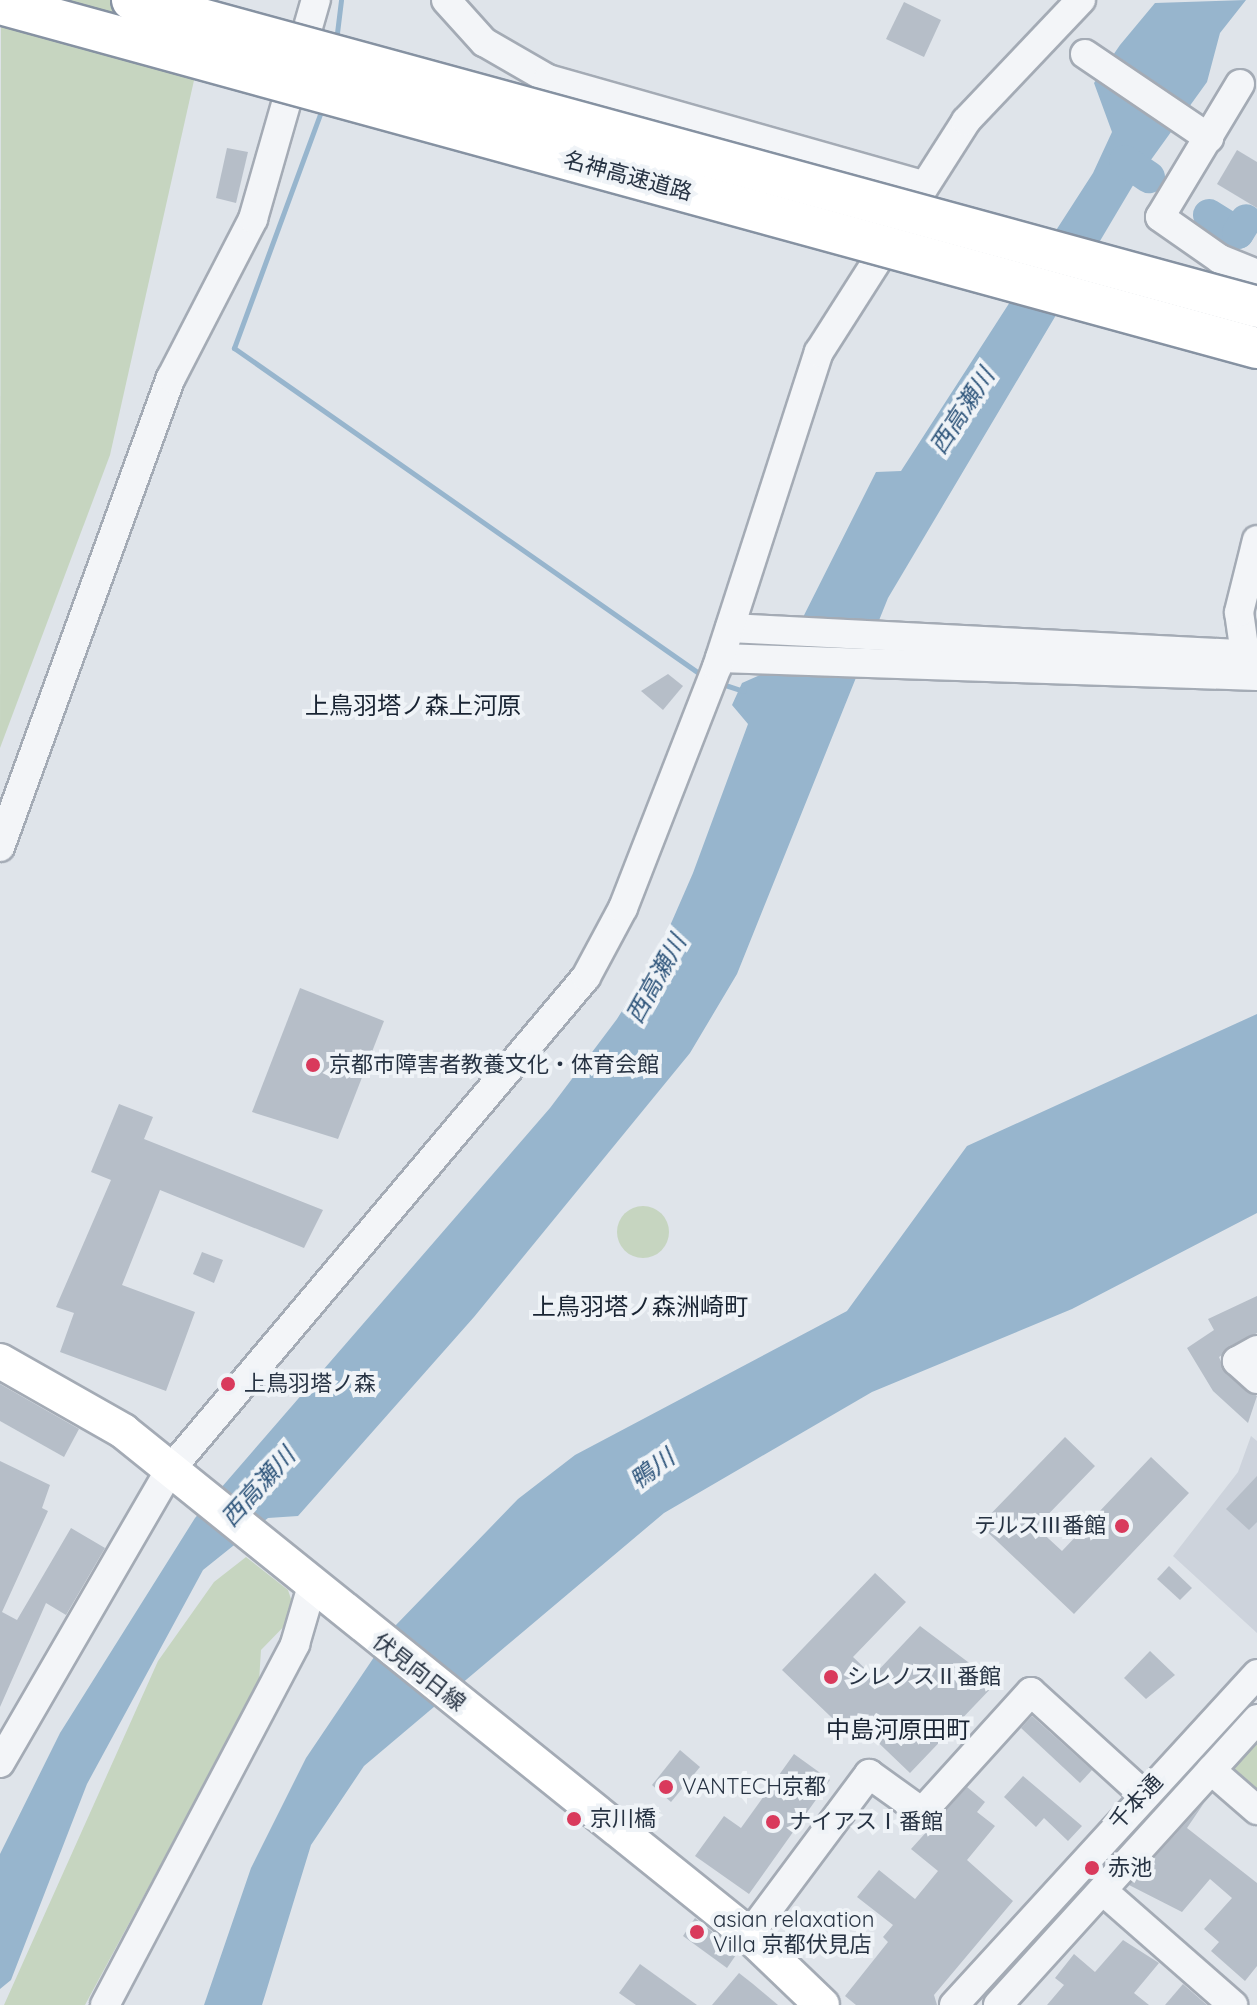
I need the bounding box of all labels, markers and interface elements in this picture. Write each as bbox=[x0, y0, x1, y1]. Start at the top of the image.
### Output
street label: 名神高速道路 bbox=[561, 146, 695, 206]
water label: 西高瀬川 bbox=[924, 363, 1000, 459]
district label: 上鳥羽塔ノ森上河原 bbox=[305, 692, 521, 720]
water label: 西高瀬川 bbox=[620, 930, 692, 1028]
place label: 京都市障害者教養文化・体育会館 bbox=[329, 1052, 659, 1078]
marker: 京都市障害者教養文化・体育会館 bbox=[304, 1056, 322, 1074]
district label: 上鳥羽塔ノ森洲崎町 bbox=[532, 1293, 748, 1321]
place label: 上鳥羽塔ノ森 bbox=[244, 1371, 376, 1397]
marker: 上鳥羽塔ノ森 bbox=[219, 1375, 237, 1393]
water label: 西高瀬川 bbox=[215, 1442, 301, 1532]
water label: 鴨川 bbox=[624, 1443, 680, 1495]
place label: テルスⅢ番館 bbox=[974, 1513, 1106, 1539]
marker: テルスⅢ番館 bbox=[1113, 1517, 1131, 1535]
street label: 伏見向日線 bbox=[368, 1628, 470, 1716]
place label: シレノスⅡ番館 bbox=[847, 1664, 1001, 1690]
marker: シレノスⅡ番館 bbox=[822, 1668, 840, 1686]
district label: 中島河原田町 bbox=[826, 1716, 970, 1744]
street label: 千本通 bbox=[1104, 1769, 1168, 1835]
place label: VANTECH京都 bbox=[682, 1774, 826, 1800]
marker: VANTECH京都 bbox=[657, 1778, 675, 1796]
place label: 京川橋 bbox=[590, 1806, 656, 1832]
place label: ナイアスⅠ番館 bbox=[789, 1809, 943, 1835]
marker: 京川橋 bbox=[565, 1810, 583, 1828]
marker: ナイアスⅠ番館 bbox=[764, 1813, 782, 1831]
place label: 赤池 bbox=[1108, 1855, 1152, 1881]
marker: 赤池 bbox=[1083, 1859, 1101, 1877]
place label: asian relaxation Villa 京都伏見店 bbox=[713, 1906, 874, 1958]
marker: asian relaxation Villa 京都伏見店 bbox=[688, 1923, 706, 1941]

